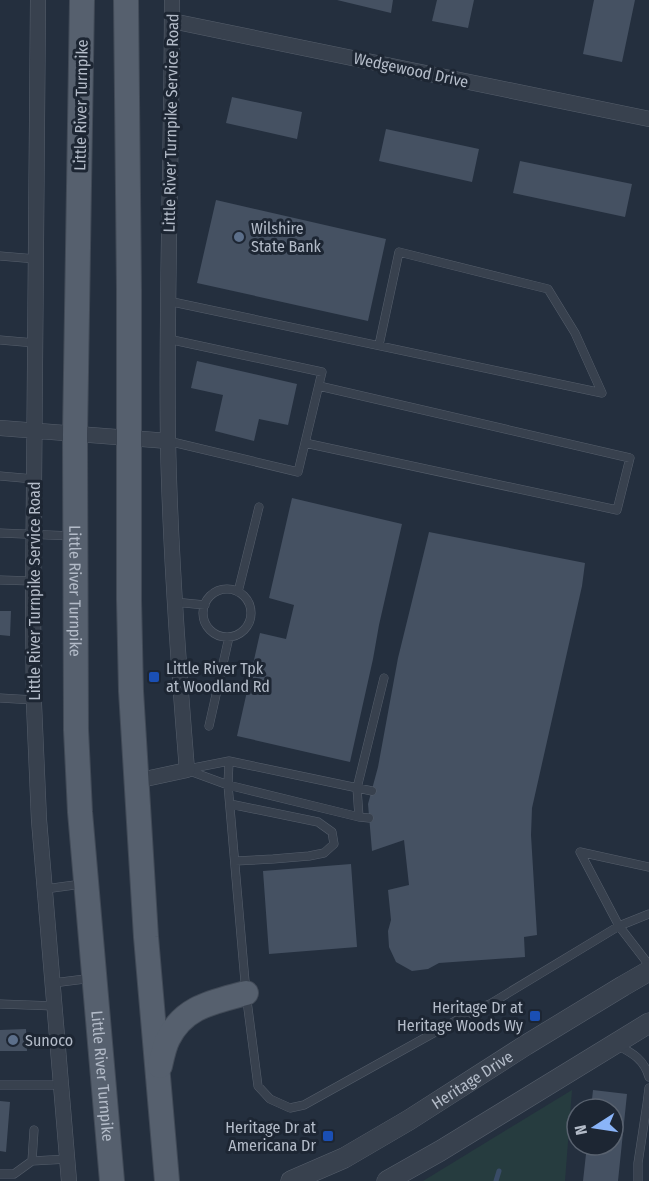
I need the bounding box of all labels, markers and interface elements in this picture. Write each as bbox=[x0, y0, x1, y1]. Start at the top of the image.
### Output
street label: Little River Turnpike Service Road bbox=[160, 13, 182, 233]
street label: Little River Turnpike bbox=[70, 39, 92, 171]
street label: Wedgewood Drive bbox=[352, 49, 470, 91]
place label: Wilshire State Bank bbox=[251, 219, 322, 256]
marker: Wilshire State Bank bbox=[232, 230, 246, 244]
street label: Little River Turnpike Service Road bbox=[25, 482, 44, 700]
street label: Little River Turnpike bbox=[66, 525, 85, 657]
place label: Little River Tpk at Woodland Rd bbox=[166, 659, 270, 696]
marker: Little River Tpk at Woodland Rd bbox=[147, 670, 161, 684]
place label: Heritage Dr at Heritage Woods Wy bbox=[397, 998, 524, 1035]
marker: Heritage Dr at Heritage Woods Wy bbox=[528, 1009, 542, 1023]
street label: Little River Turnpike bbox=[88, 1010, 118, 1142]
place label: Sunoco bbox=[25, 1031, 73, 1050]
marker: Sunoco bbox=[6, 1033, 20, 1047]
street label: Heritage Drive bbox=[428, 1046, 516, 1113]
north arrow bbox=[565, 1097, 625, 1157]
place label: Heritage Dr at Americana Dr bbox=[225, 1118, 317, 1155]
text: N bbox=[571, 1123, 591, 1137]
marker: Heritage Dr at Americana Dr bbox=[321, 1129, 335, 1143]

